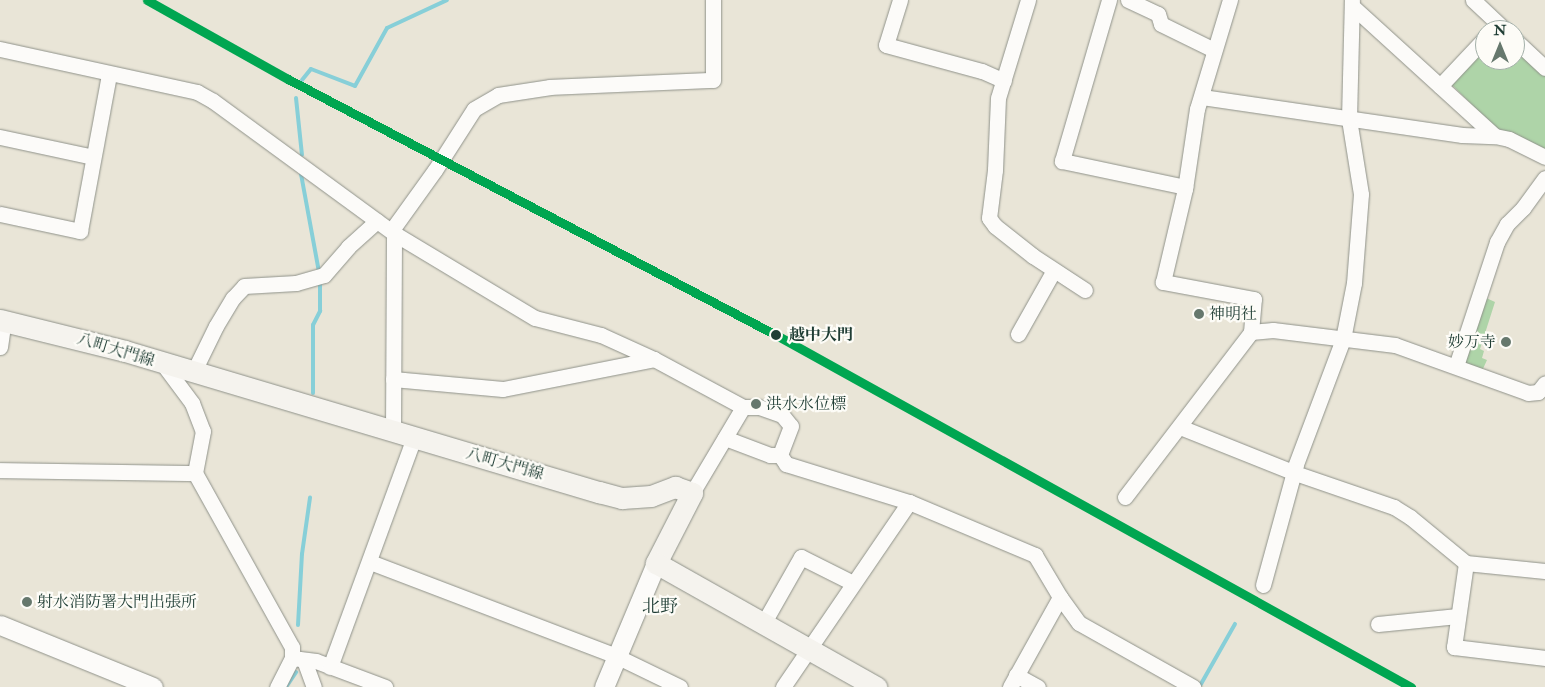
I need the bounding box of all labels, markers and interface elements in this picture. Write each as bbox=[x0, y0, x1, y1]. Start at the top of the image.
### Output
north arrow bbox=[1475, 20, 1525, 70]
text: N bbox=[1494, 22, 1506, 39]
place label: 神明社 bbox=[1209, 304, 1257, 324]
marker: 神明社 bbox=[1193, 308, 1205, 320]
place label: 越中大門 bbox=[789, 325, 853, 345]
marker: 越中大門 bbox=[767, 326, 785, 344]
street label: 八町大門線 bbox=[75, 329, 157, 371]
place label: 妙万寺 bbox=[1448, 332, 1496, 352]
marker: 妙万寺 bbox=[1500, 336, 1512, 348]
place label: 洪水水位標 bbox=[766, 394, 846, 414]
marker: 洪水水位標 bbox=[750, 398, 762, 410]
street label: 八町大門線 bbox=[464, 444, 546, 484]
place label: 射水消防署大門出張所 bbox=[37, 592, 197, 612]
marker: 射水消防署大門出張所 bbox=[21, 596, 33, 608]
district label: 北野 bbox=[642, 596, 678, 618]

